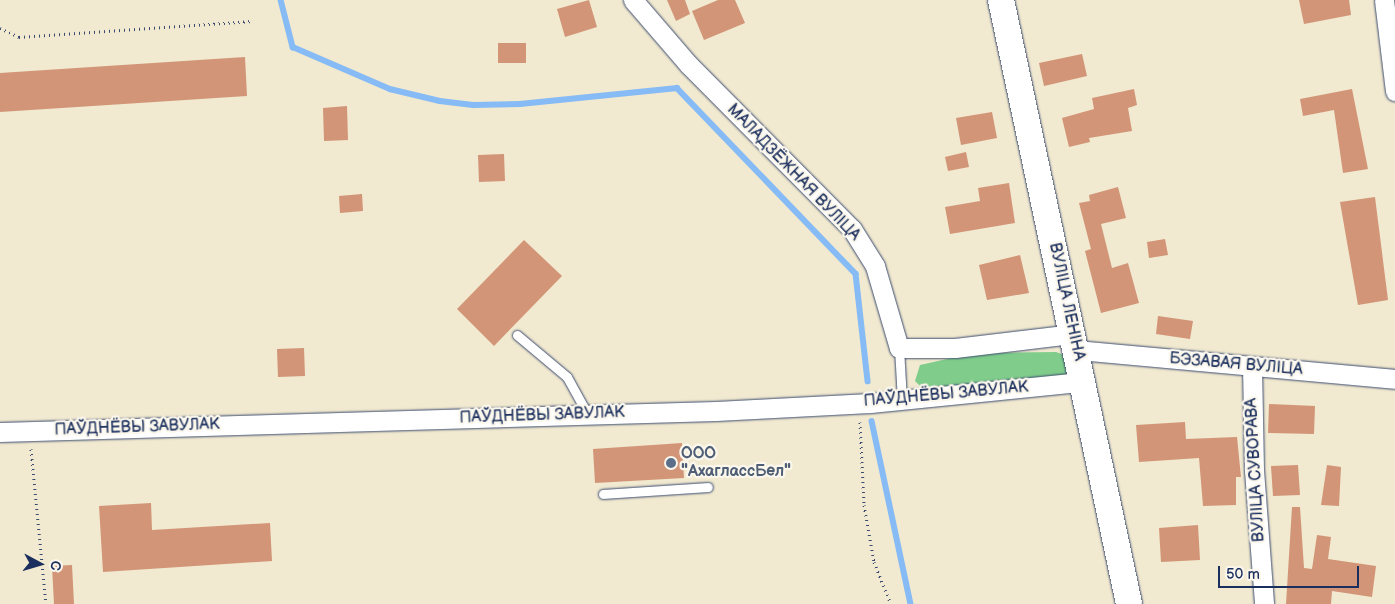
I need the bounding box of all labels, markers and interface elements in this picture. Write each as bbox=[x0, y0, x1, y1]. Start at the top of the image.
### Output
street label: МАЛАДЗЁЖНАЯ ВУЛІЦА bbox=[723, 101, 863, 245]
street label: ВУЛІЦА ЛЕНІНА bbox=[1044, 241, 1088, 363]
street label: БЭЗАВАЯ ВУЛІЦА bbox=[1169, 350, 1303, 380]
street label: ПАЎДНЁВЫ ЗАВУЛАК bbox=[863, 378, 1029, 412]
street label: ВУЛІЦА СУВОРАВА bbox=[1243, 398, 1269, 542]
street label: ПАЎДНЁВЫ ЗАВУЛАК bbox=[459, 404, 625, 428]
street label: ПАЎДНЁВЫ ЗАВУЛАК bbox=[54, 416, 220, 440]
place label: ООО "АхаглассБел" bbox=[681, 444, 791, 482]
marker: ООО "АхаглассБел" bbox=[665, 457, 677, 469]
north arrow bbox=[15, 539, 65, 589]
scale bar bbox=[1220, 556, 1361, 588]
text: С bbox=[46, 560, 64, 571]
text: 50 m bbox=[1226, 565, 1260, 584]

